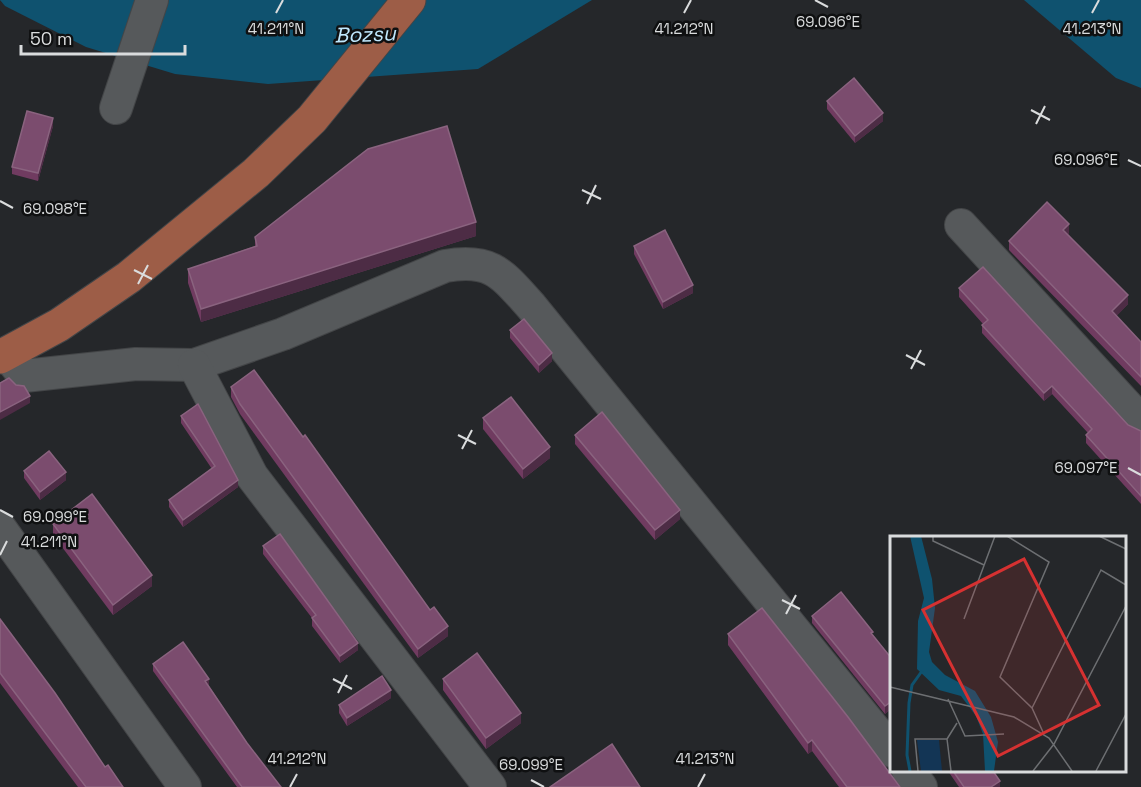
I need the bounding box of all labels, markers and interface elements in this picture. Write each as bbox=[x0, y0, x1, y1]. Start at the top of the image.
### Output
text: 69.096°E bbox=[796, 12, 860, 31]
scale bar bbox=[21, 18, 184, 56]
text: 41.211°N bbox=[248, 19, 304, 38]
water label: Bozsu bbox=[334, 19, 397, 49]
text: 41.212°N bbox=[654, 19, 714, 38]
text: 41.213°N bbox=[1062, 19, 1122, 38]
text: 50 m bbox=[30, 27, 72, 50]
text: 69.096°E bbox=[1054, 150, 1118, 169]
text: 69.098°E bbox=[23, 199, 87, 218]
text: 69.097°E bbox=[1055, 458, 1117, 477]
text: 69.099°E bbox=[23, 507, 87, 526]
text: 41.211°N bbox=[21, 532, 77, 551]
inset map bbox=[890, 536, 1126, 772]
text: 41.212°N bbox=[267, 749, 327, 768]
text: 41.213°N bbox=[675, 749, 735, 768]
text: 69.099°E bbox=[499, 755, 563, 774]

